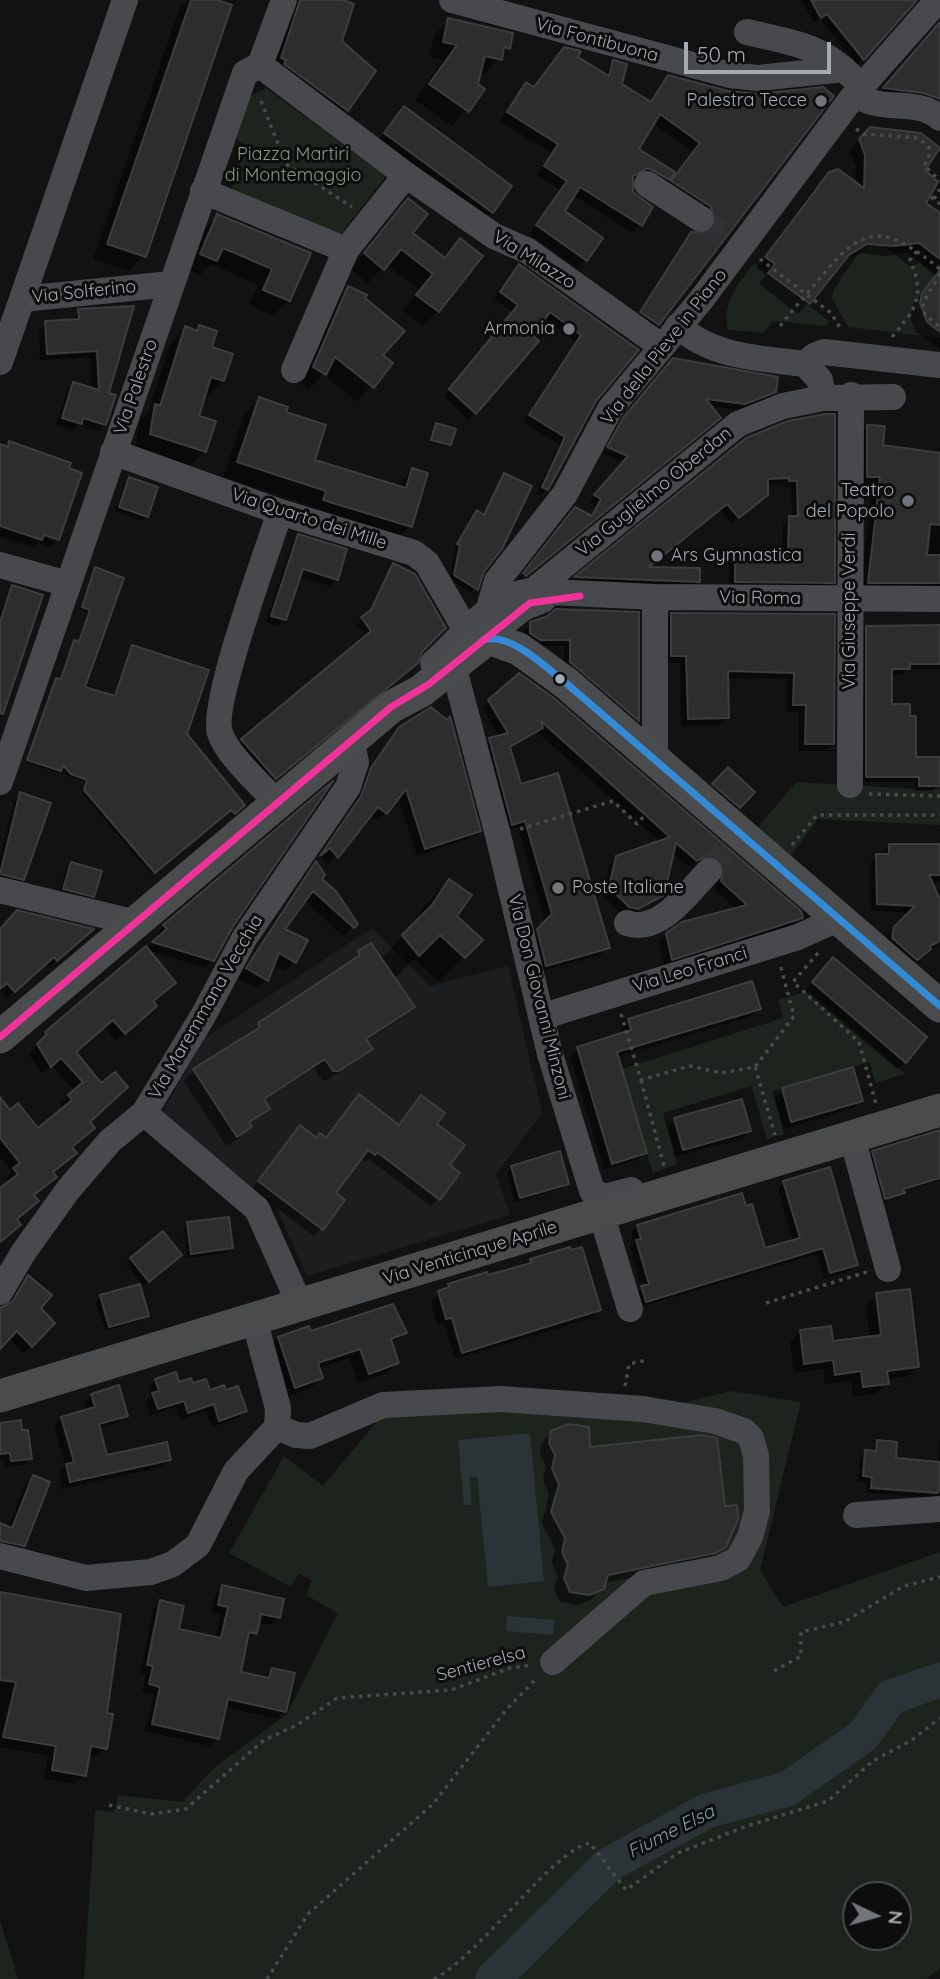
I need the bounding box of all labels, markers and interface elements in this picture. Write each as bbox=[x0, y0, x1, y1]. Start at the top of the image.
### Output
street label: Via Fontibuona bbox=[533, 13, 661, 67]
scale bar bbox=[688, 28, 835, 72]
text: 50 m bbox=[697, 41, 746, 67]
place label: Palestra Tecce bbox=[687, 90, 807, 112]
marker: Palestra Tecce bbox=[813, 93, 829, 109]
park label: Piazza Martiri di Montemaggio bbox=[225, 144, 361, 186]
street label: Via Milazzo bbox=[489, 226, 579, 294]
street label: Via della Pieve in Piano bbox=[596, 265, 732, 429]
street label: Via Solferino bbox=[31, 276, 137, 308]
place label: Armonia bbox=[484, 318, 555, 340]
marker: Armonia bbox=[561, 321, 577, 337]
street label: Via Palestro bbox=[110, 337, 162, 437]
street label: Via Guglielmo Oberdan bbox=[572, 423, 736, 561]
place label: Teatro del Popolo bbox=[806, 480, 894, 522]
street label: Via Quarto dei Mille bbox=[228, 484, 390, 554]
marker: Teatro del Popolo bbox=[900, 493, 916, 509]
street label: Via Giuseppe Verdi bbox=[839, 533, 861, 689]
place label: Ars Gymnastica bbox=[671, 545, 802, 567]
marker: Ars Gymnastica bbox=[649, 548, 665, 564]
street label: Via Roma bbox=[719, 586, 801, 610]
unlabelled marker bbox=[553, 672, 567, 686]
place label: Poste Italiane bbox=[572, 877, 684, 899]
marker: Poste Italiane bbox=[550, 880, 566, 896]
street label: Via Don Giovanni Minzoni bbox=[503, 892, 575, 1102]
street label: Via Maremmana Vecchia bbox=[144, 911, 268, 1103]
street label: Via Leo Franci bbox=[630, 942, 750, 998]
street label: Via Venticinque Aprile bbox=[380, 1216, 560, 1290]
street label: Sentierelsa bbox=[434, 1642, 528, 1686]
water label: Fiume Elsa bbox=[624, 1800, 718, 1864]
north arrow bbox=[842, 1881, 912, 1951]
text: N bbox=[883, 1910, 908, 1926]

